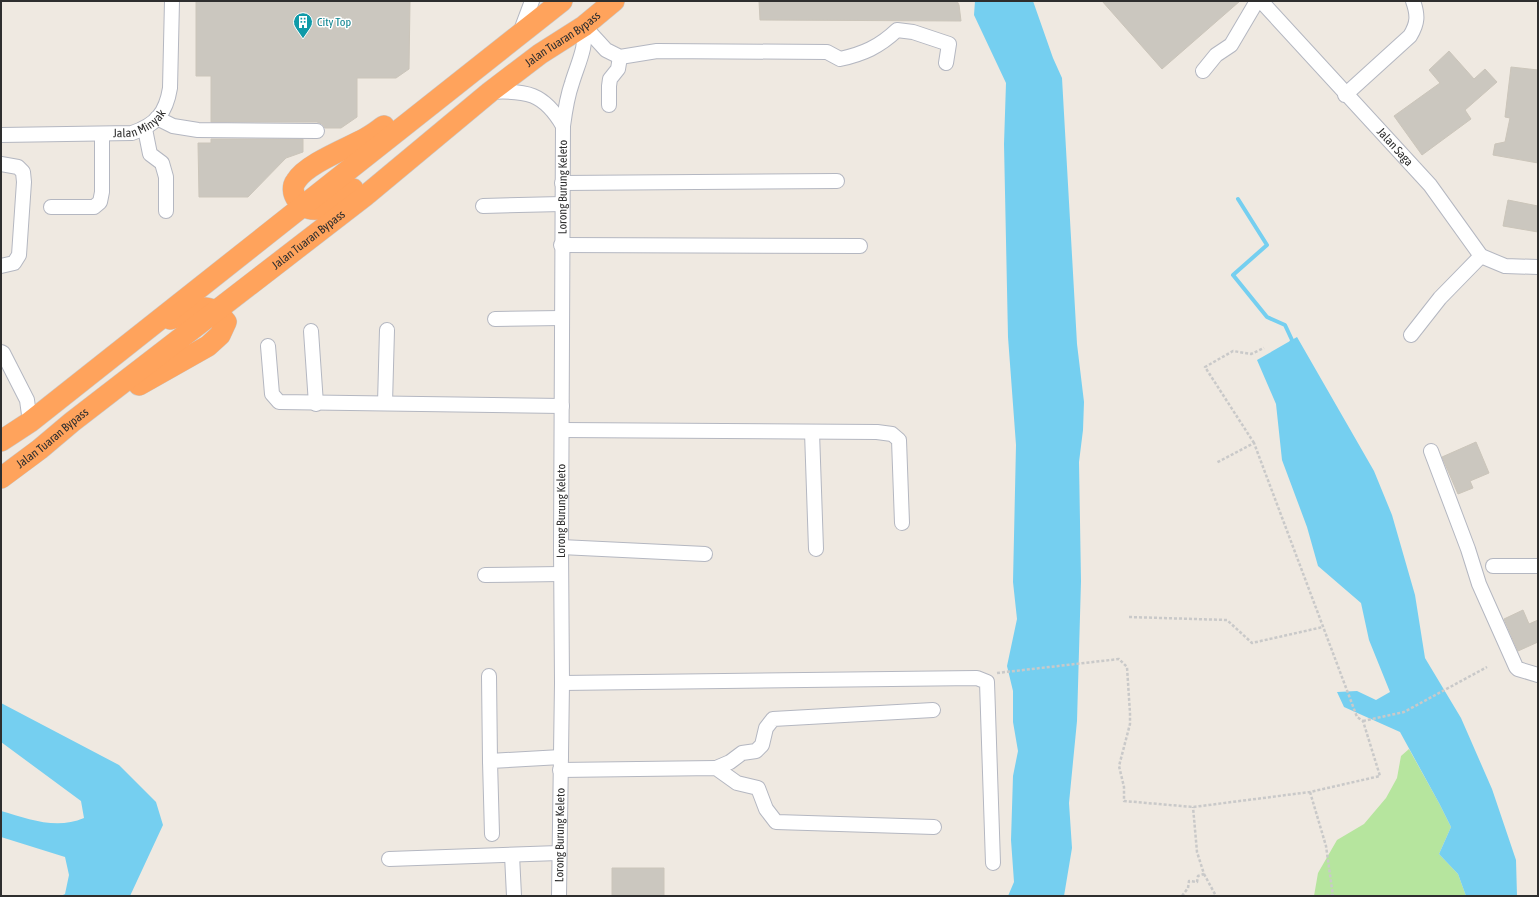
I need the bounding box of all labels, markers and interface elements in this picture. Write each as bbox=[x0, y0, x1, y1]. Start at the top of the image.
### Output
street label: Jalan Tuaran Bypass bbox=[522, 8, 603, 70]
building icon: City Top bbox=[292, 11, 314, 39]
place label: City Top bbox=[317, 15, 351, 29]
street label: Jalan Minyak bbox=[113, 106, 169, 140]
street label: Jalan Saga bbox=[1374, 125, 1416, 169]
street label: Lorong Burung Keleto bbox=[555, 140, 570, 234]
street label: Jalan Tuaran Bypass bbox=[269, 207, 348, 272]
street label: Jalan Tuaran Bypass bbox=[13, 405, 91, 471]
street label: Lorong Burung Keleto bbox=[554, 464, 568, 558]
street label: Lorong Burung Keleto bbox=[552, 787, 568, 882]

